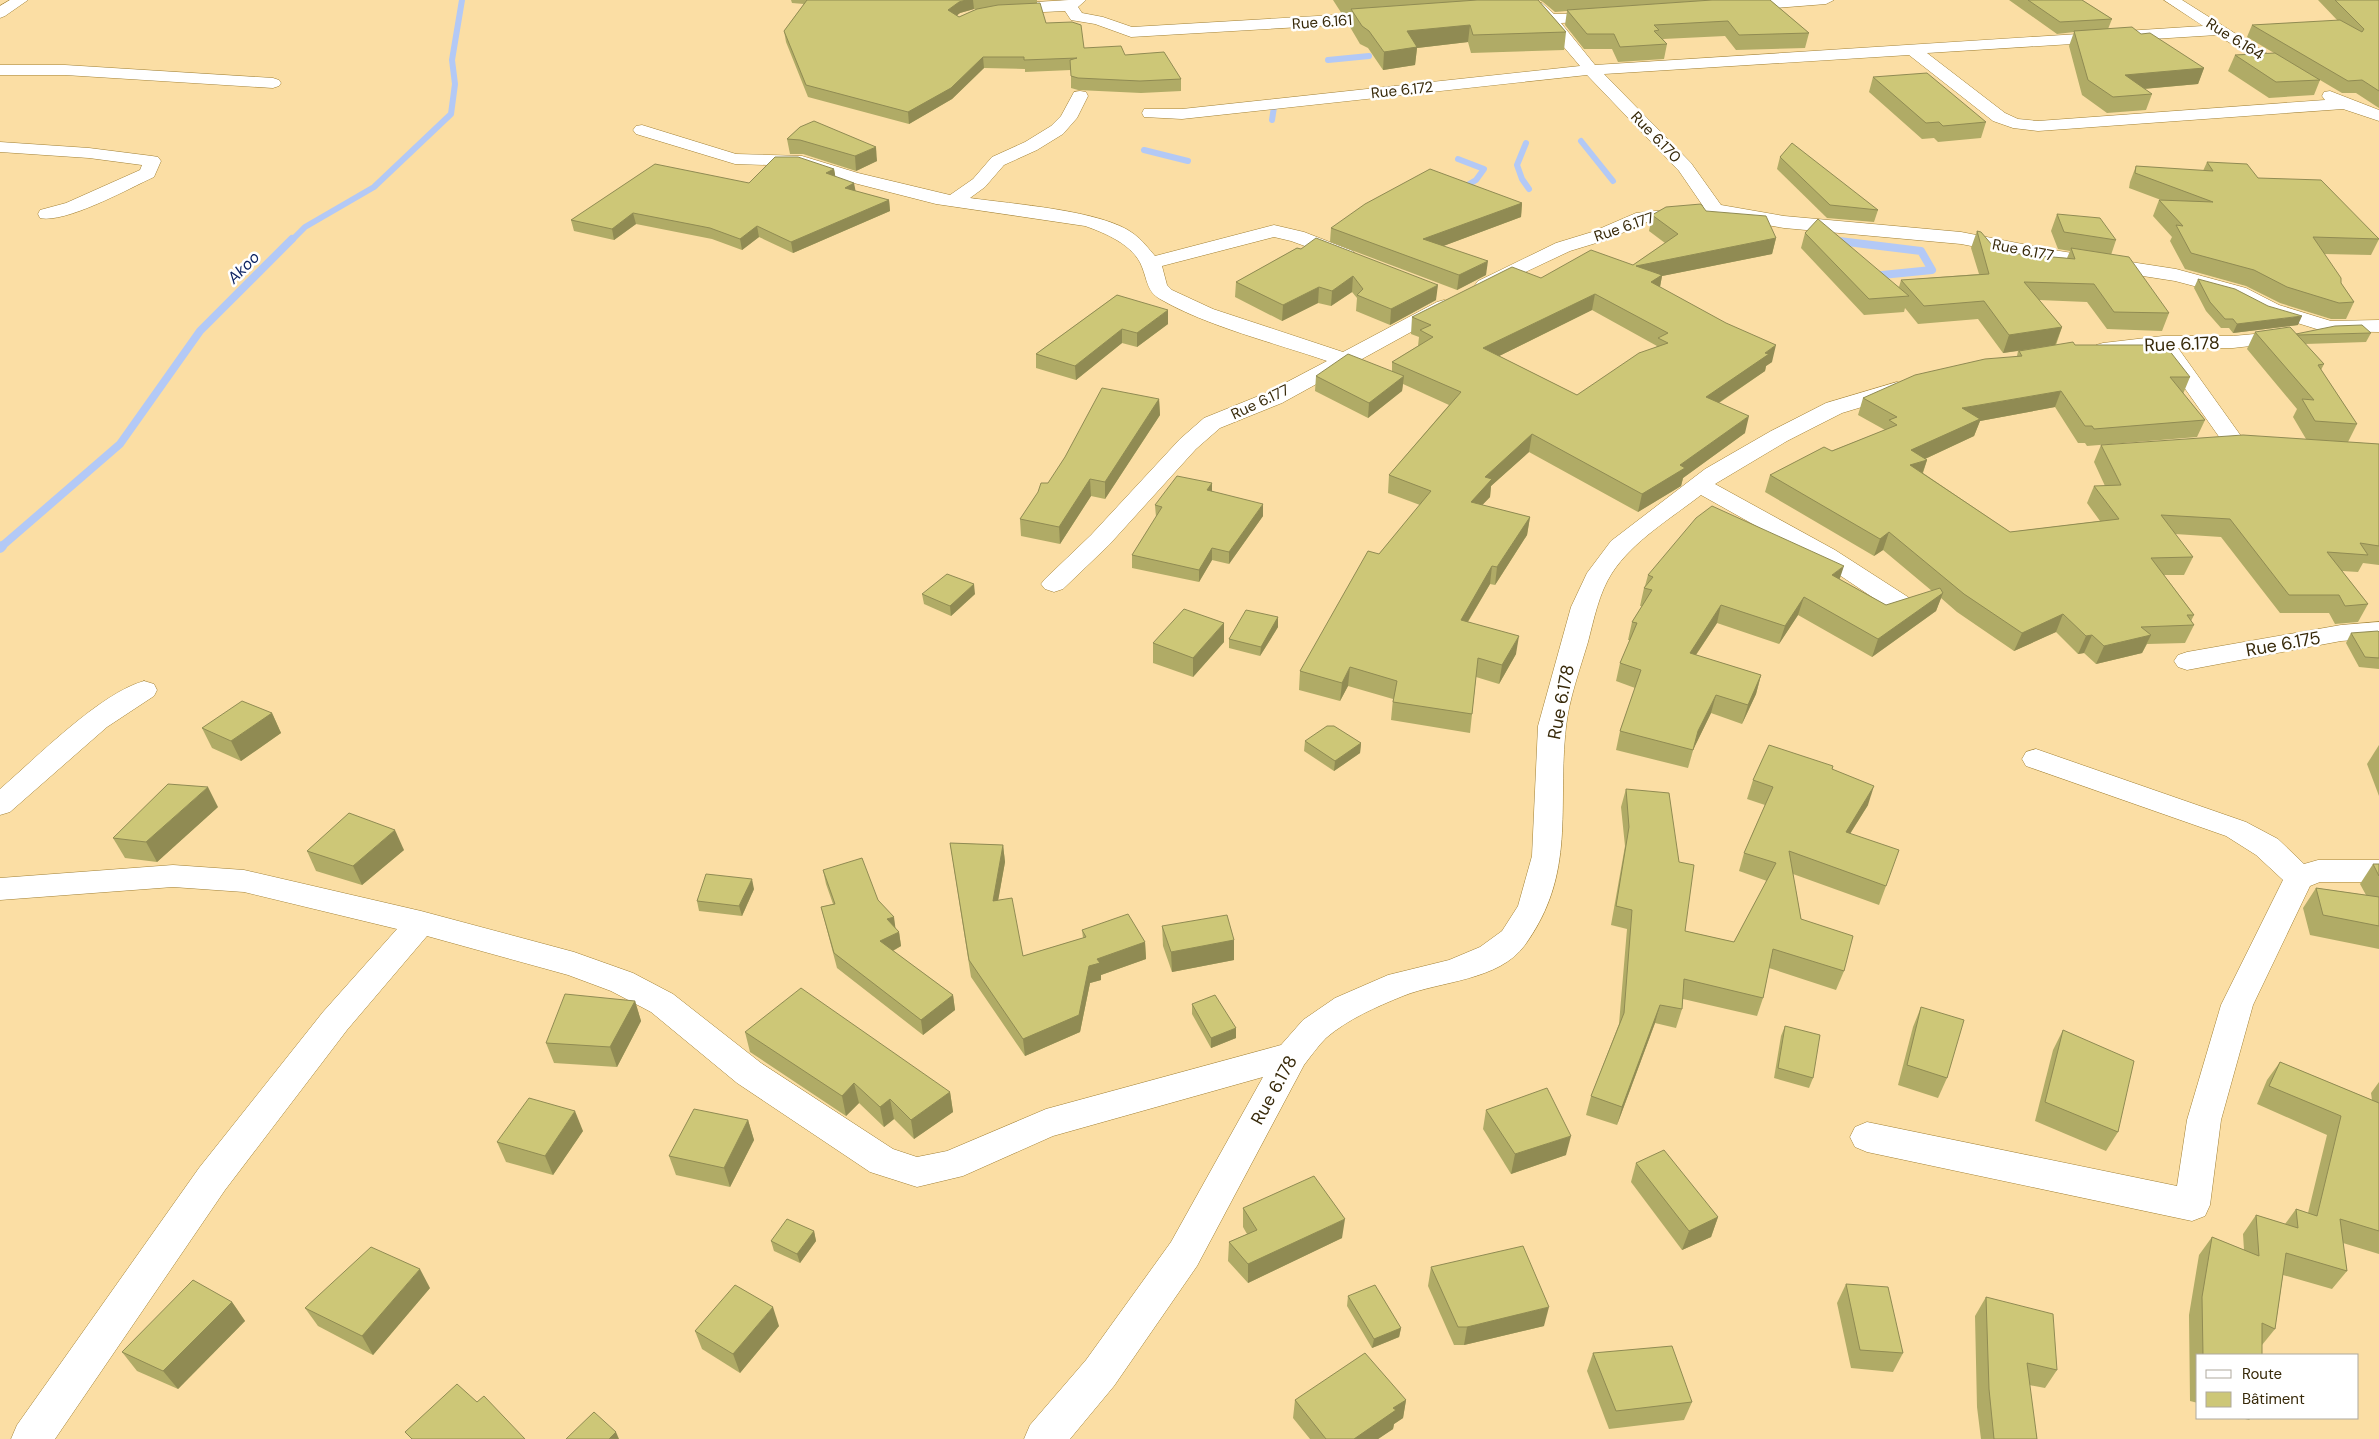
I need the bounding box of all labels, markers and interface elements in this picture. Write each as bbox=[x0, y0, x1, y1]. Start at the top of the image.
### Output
street label: Rue 6.161 bbox=[1291, 10, 1353, 34]
street label: Rue 6.164 bbox=[2202, 13, 2268, 65]
street label: Rue 6.172 bbox=[1370, 77, 1434, 103]
street label: Rue 6.170 bbox=[1627, 107, 1685, 167]
street label: Rue 6.177 bbox=[1591, 207, 1657, 247]
street label: Rue 6.177 bbox=[1991, 234, 2055, 266]
water label: Akoo bbox=[222, 247, 264, 289]
street label: Rue 6.178 bbox=[2144, 331, 2220, 357]
street label: Rue 6.177 bbox=[1228, 380, 1292, 424]
street label: Rue 6.175 bbox=[2244, 626, 2322, 662]
street label: Rue 6.178 bbox=[1542, 663, 1580, 741]
street label: Rue 6.178 bbox=[1245, 1051, 1303, 1129]
legend bbox=[2196, 1354, 2359, 1419]
text: Route bbox=[2242, 1364, 2282, 1384]
text: Bâtiment bbox=[2242, 1389, 2305, 1409]

